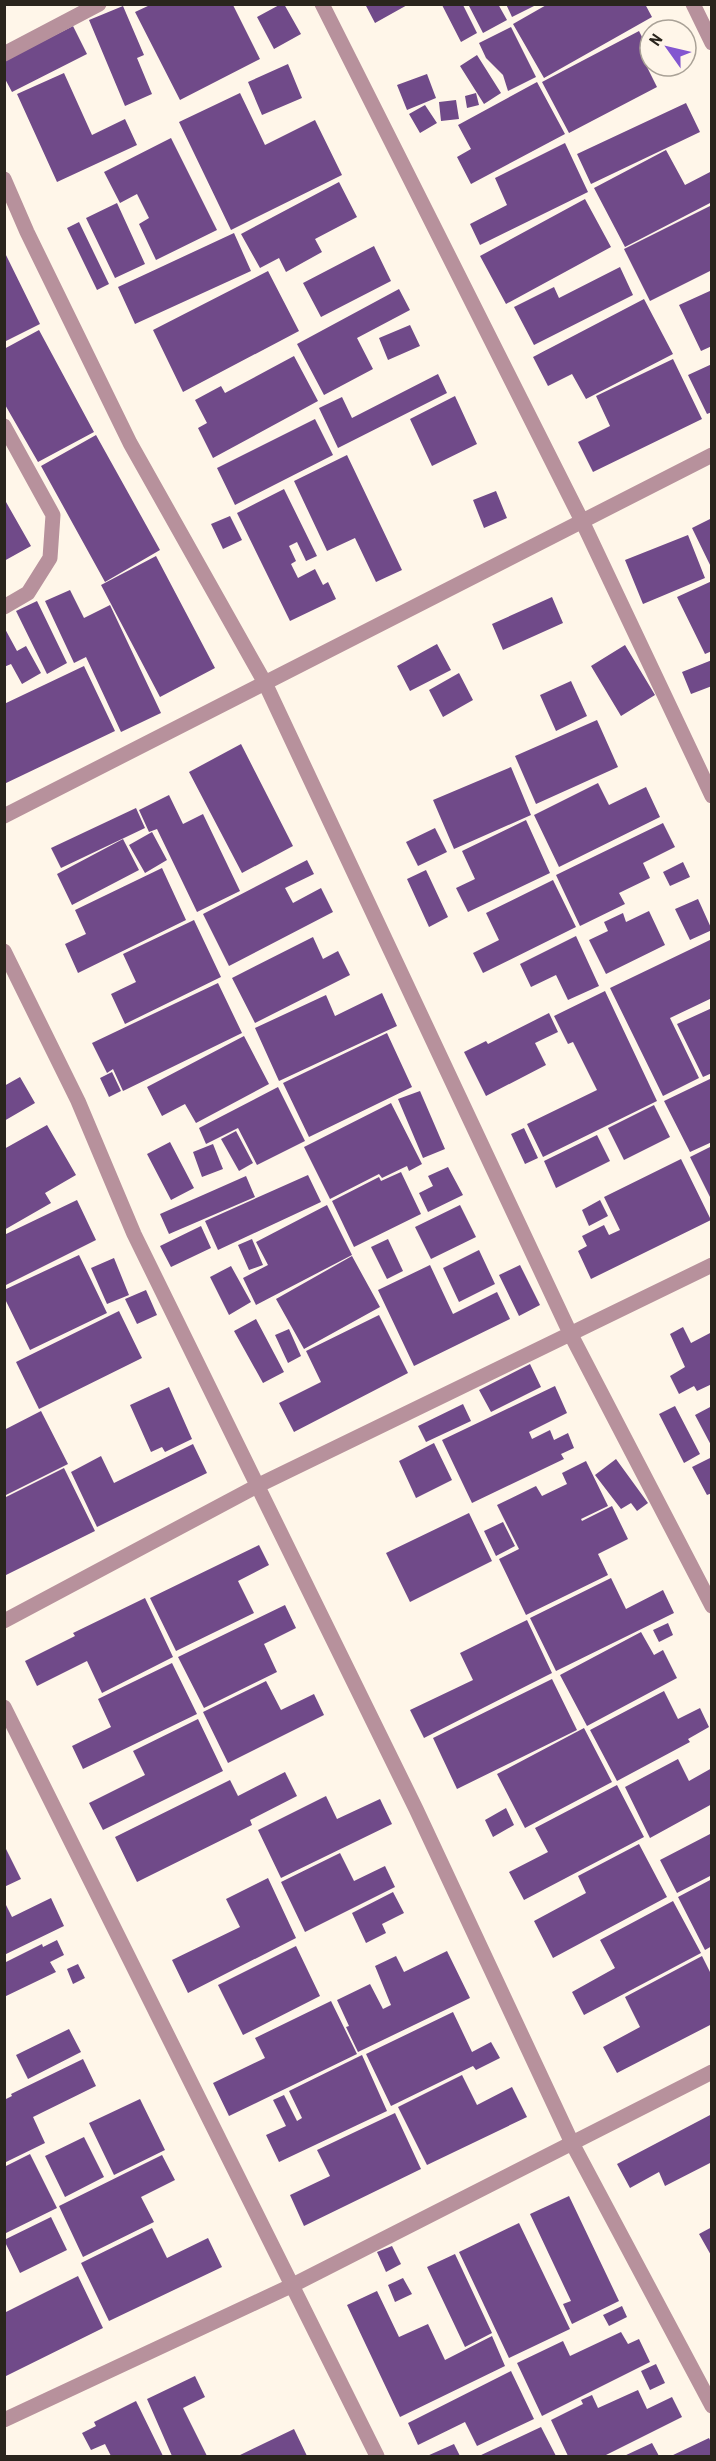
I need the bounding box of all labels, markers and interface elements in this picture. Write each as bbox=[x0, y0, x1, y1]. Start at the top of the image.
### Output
north arrow bbox=[638, 18, 698, 78]
text: N bbox=[645, 31, 667, 49]

